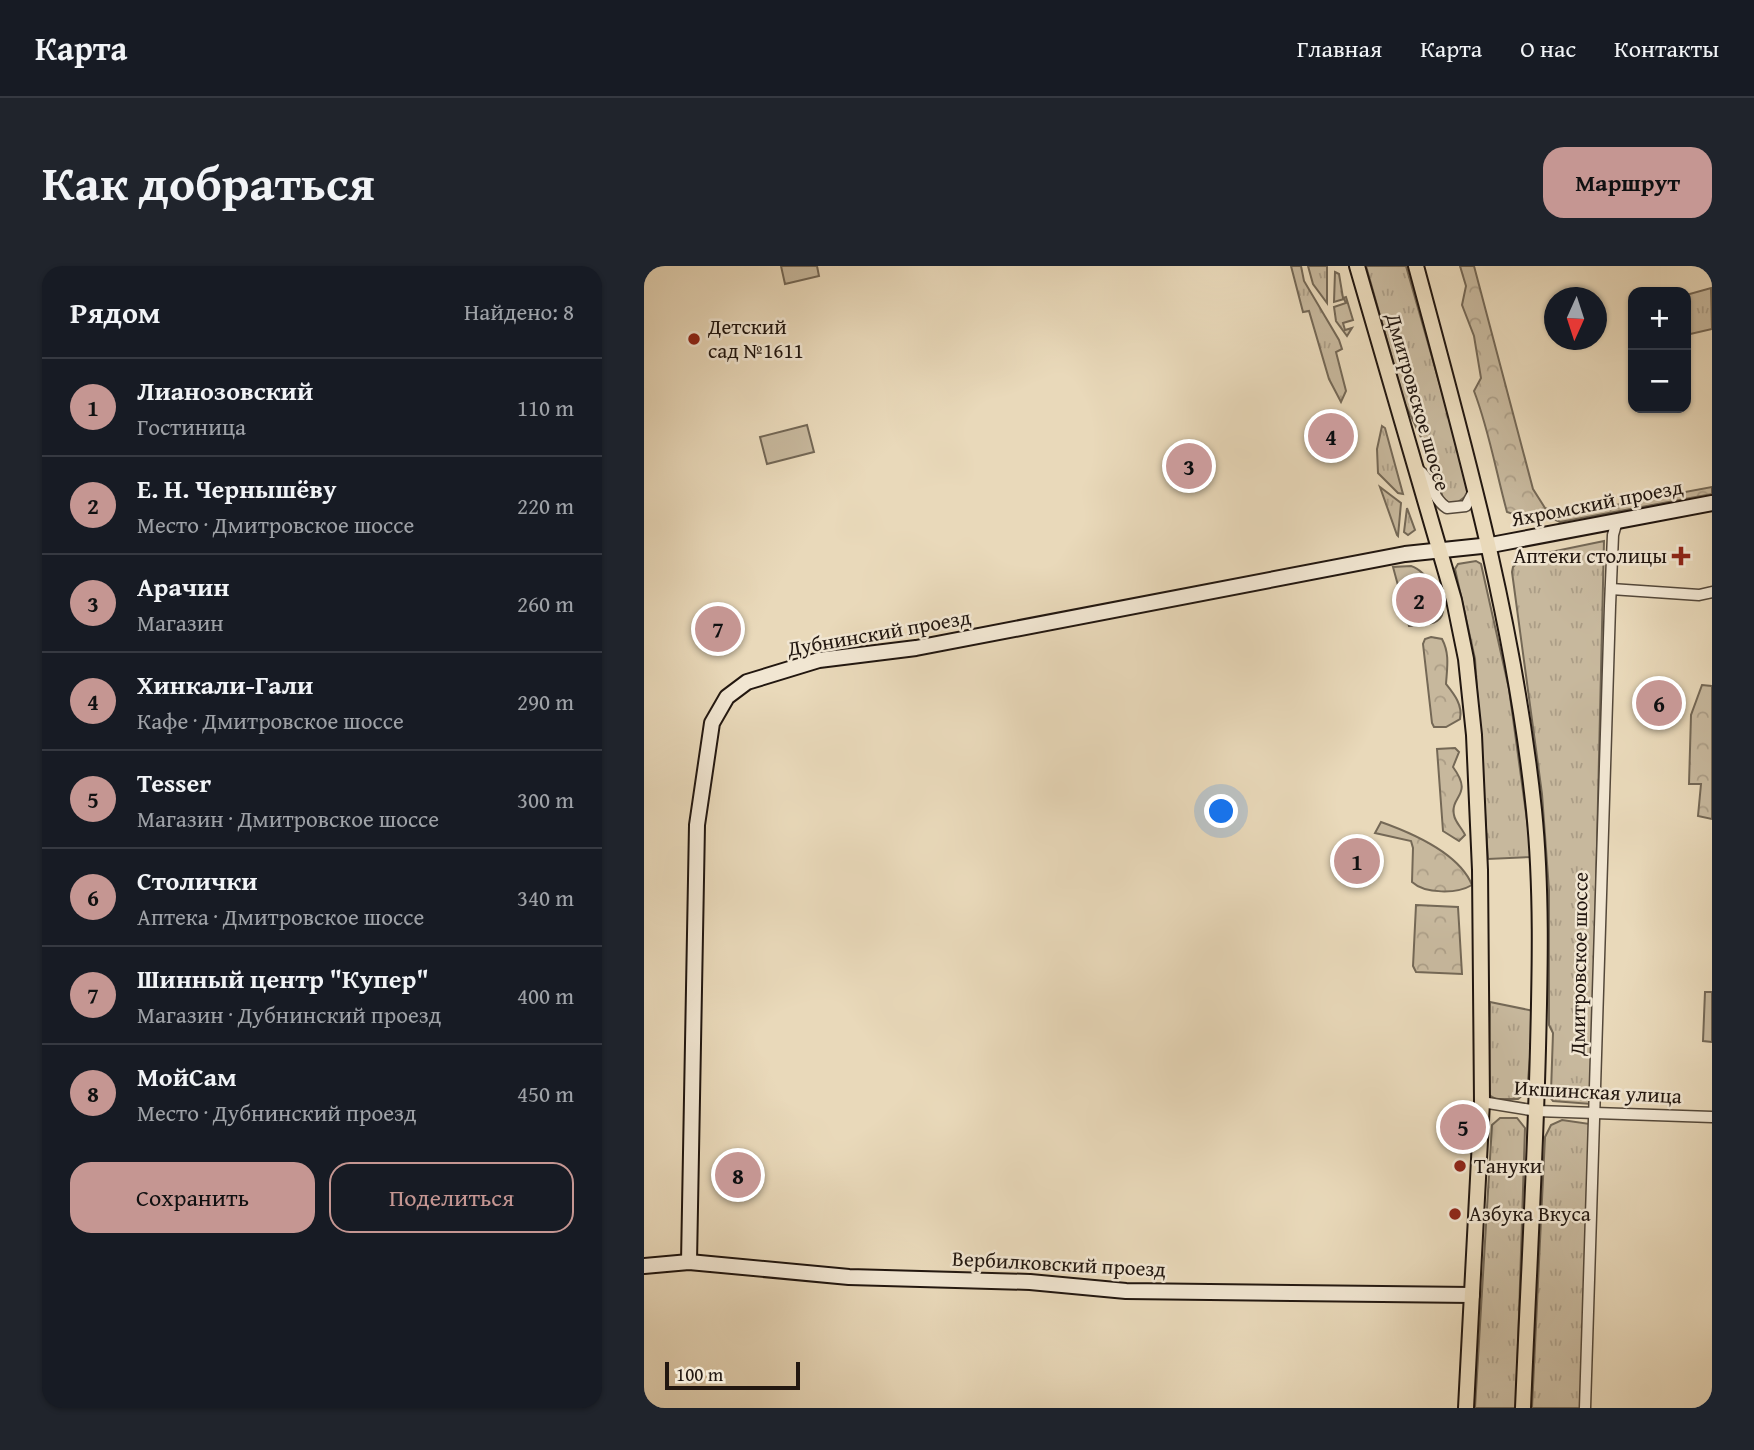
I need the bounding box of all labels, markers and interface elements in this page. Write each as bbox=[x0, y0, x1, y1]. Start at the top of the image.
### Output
text: Карта bbox=[35, 24, 127, 72]
text: Главная bbox=[1297, 31, 1382, 66]
text: Карта bbox=[1420, 31, 1482, 66]
text: О нас bbox=[1520, 31, 1576, 66]
text: Контакты bbox=[1614, 31, 1719, 66]
text: Как добраться bbox=[42, 146, 375, 218]
button: Маршрут bbox=[1543, 147, 1712, 218]
north arrow bbox=[1544, 287, 1607, 350]
map controls bbox=[1628, 287, 1691, 413]
button: + bbox=[1628, 287, 1691, 350]
text: Рядом bbox=[70, 290, 161, 334]
text: Найдено: 8 bbox=[464, 295, 574, 328]
street label: Дмитровское шоссе bbox=[1378, 308, 1459, 495]
place label: Детский сад №1611 bbox=[707, 311, 804, 366]
marker: Детский сад №1611 bbox=[686, 331, 702, 347]
button: − bbox=[1628, 350, 1691, 413]
text: Лианозовский bbox=[137, 371, 313, 410]
text: 1 bbox=[87, 391, 99, 424]
text: 110 m bbox=[517, 391, 574, 424]
text: Гостиница bbox=[137, 410, 246, 443]
pin: 4 bbox=[1308, 410, 1354, 462]
pin: 3 bbox=[1166, 440, 1212, 492]
text: Е. Н. Чернышёву bbox=[137, 469, 337, 508]
street label: Яхромский проезд bbox=[1507, 471, 1686, 535]
text: 2 bbox=[87, 489, 99, 522]
text: 220 m bbox=[517, 489, 574, 522]
text: Место · Дмитровское шоссе bbox=[137, 508, 414, 541]
place label: Аптеки столицы bbox=[1513, 540, 1667, 571]
marker: Аптеки столицы bbox=[1673, 548, 1689, 564]
text: Арачин bbox=[137, 567, 229, 606]
pin: 2 bbox=[1396, 574, 1442, 626]
text: 3 bbox=[87, 587, 99, 620]
text: 260 m bbox=[517, 587, 574, 620]
street label: Дубнинский проезд bbox=[784, 601, 974, 664]
pin: 7 bbox=[695, 603, 741, 655]
text: Магазин bbox=[137, 606, 224, 639]
text: Хинкали-Гали bbox=[137, 665, 313, 704]
pin: 6 bbox=[1636, 677, 1682, 729]
text: 4 bbox=[87, 685, 99, 718]
text: 290 m bbox=[517, 685, 574, 718]
text: Кафе · Дмитровское шоссе bbox=[137, 704, 404, 737]
text: Tesser bbox=[137, 763, 211, 802]
text: 5 bbox=[87, 783, 99, 816]
text: 300 m bbox=[517, 783, 574, 816]
your location bbox=[1204, 794, 1238, 828]
text: Магазин · Дмитровское шоссе bbox=[137, 802, 439, 835]
pin: 1 bbox=[1334, 835, 1380, 887]
text: Столички bbox=[137, 861, 258, 900]
street label: Дмитровское шоссе bbox=[1561, 872, 1596, 1057]
text: 6 bbox=[87, 881, 99, 914]
text: 340 m bbox=[517, 881, 574, 914]
text: Аптека · Дмитровское шоссе bbox=[137, 900, 424, 933]
text: Шинный центр "Купер" bbox=[137, 959, 429, 998]
text: 7 bbox=[87, 979, 99, 1012]
text: 400 m bbox=[517, 979, 574, 1012]
text: Магазин · Дубнинский проезд bbox=[137, 998, 441, 1031]
text: МойСам bbox=[137, 1057, 237, 1096]
street label: Икшинская улица bbox=[1513, 1072, 1683, 1111]
text: 8 bbox=[87, 1077, 99, 1110]
text: 450 m bbox=[517, 1077, 574, 1110]
text: Место · Дубнинский проезд bbox=[137, 1096, 416, 1129]
pin: 5 bbox=[1440, 1101, 1486, 1153]
pin: 8 bbox=[715, 1149, 761, 1201]
place label: Тануки bbox=[1474, 1150, 1542, 1181]
marker: Тануки bbox=[1452, 1158, 1468, 1174]
button: Сохранить bbox=[70, 1162, 315, 1233]
button: Поделиться bbox=[329, 1162, 574, 1233]
place label: Азбука Вкуса bbox=[1469, 1198, 1591, 1229]
marker: Азбука Вкуса bbox=[1447, 1206, 1463, 1222]
street label: Вербилковский проезд bbox=[951, 1242, 1167, 1285]
scale bar bbox=[665, 1359, 800, 1391]
text: 100 m bbox=[676, 1360, 723, 1388]

